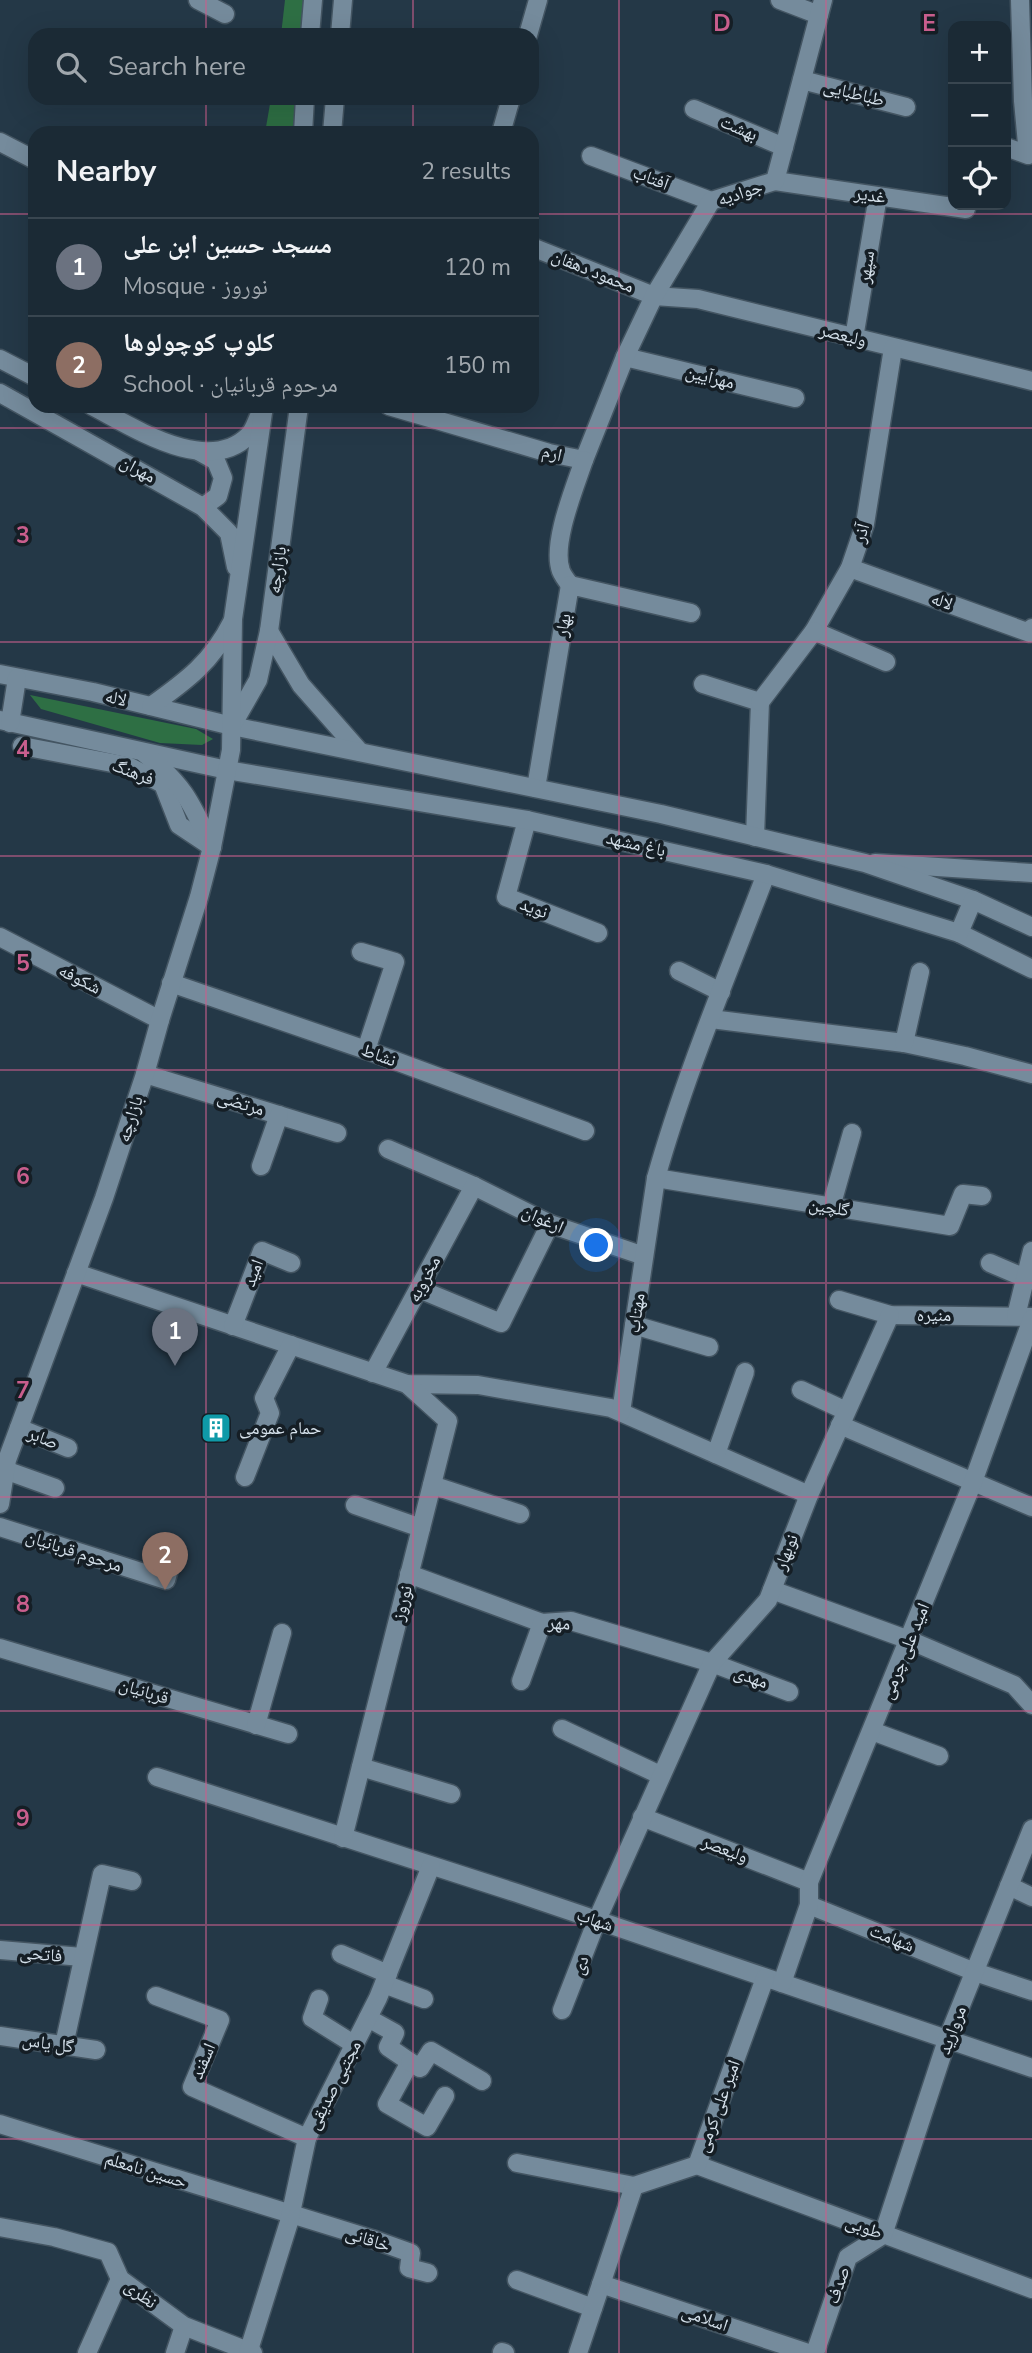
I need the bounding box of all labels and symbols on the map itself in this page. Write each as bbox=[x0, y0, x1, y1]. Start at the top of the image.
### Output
text: D bbox=[713, 8, 731, 39]
text: E bbox=[922, 8, 936, 39]
street label: طباطبایی bbox=[821, 74, 887, 112]
street label: بهشت bbox=[717, 109, 761, 147]
street label: آفتاب bbox=[630, 160, 673, 196]
street label: جوادیه bbox=[714, 174, 766, 212]
street label: غدیر bbox=[852, 181, 887, 209]
street label: محمود دهقان bbox=[548, 244, 638, 298]
street label: سپهر bbox=[851, 249, 880, 286]
street label: ولیعصر bbox=[816, 317, 869, 352]
street label: مهرآیین bbox=[683, 359, 737, 395]
street label: ارم bbox=[540, 439, 564, 467]
street label: مهران bbox=[116, 449, 160, 489]
text: 3 bbox=[16, 520, 30, 551]
street label: آذر bbox=[847, 520, 875, 546]
street label: بازارچه bbox=[262, 545, 292, 595]
street label: لاله bbox=[928, 586, 956, 616]
street label: بهار bbox=[549, 611, 577, 640]
street label: لاله bbox=[103, 684, 129, 712]
text: 4 bbox=[16, 734, 30, 765]
street label: فرهنگ bbox=[109, 753, 157, 791]
street label: باغ مشهد bbox=[604, 825, 668, 863]
street label: نوید bbox=[517, 892, 551, 924]
text: 5 bbox=[16, 948, 30, 979]
street label: شکوفه bbox=[55, 958, 105, 1000]
street label: نشاط bbox=[358, 1038, 400, 1072]
street label: مرتضی bbox=[215, 1085, 267, 1121]
street label: بازارچه bbox=[111, 1093, 149, 1145]
text: 6 bbox=[16, 1161, 30, 1192]
street label: گلچین bbox=[807, 1192, 852, 1222]
street label: ارغوان bbox=[518, 1199, 568, 1239]
your location bbox=[579, 1228, 613, 1262]
street label: مخروبه bbox=[402, 1252, 446, 1306]
street label: امید bbox=[237, 1256, 269, 1290]
street label: مهتاب bbox=[621, 1292, 651, 1334]
street label: منیره bbox=[917, 1303, 951, 1327]
pin: 1 bbox=[152, 1308, 198, 1366]
text: 7 bbox=[16, 1375, 30, 1406]
building icon: حمام عمومی bbox=[199, 1411, 233, 1445]
place label: حمام عمومی bbox=[239, 1416, 321, 1440]
street label: صابر bbox=[23, 1421, 62, 1455]
street label: مرحوم قربانیان bbox=[23, 1524, 125, 1578]
street label: نوبهار bbox=[768, 1531, 804, 1574]
pin: 2 bbox=[142, 1532, 188, 1590]
street label: نوروز bbox=[386, 1583, 418, 1624]
text: 8 bbox=[16, 1589, 30, 1620]
street label: امید علی چرمی bbox=[875, 1599, 935, 1703]
street label: مهر bbox=[546, 1610, 571, 1636]
street label: مهدی bbox=[731, 1660, 771, 1694]
street label: قربانیان bbox=[116, 1672, 172, 1710]
text: 9 bbox=[16, 1803, 30, 1834]
street label: ولیعصر bbox=[698, 1829, 751, 1869]
street label: شهاب bbox=[574, 1903, 616, 1937]
street label: شهامت bbox=[866, 1918, 918, 1958]
street label: فاتحی bbox=[19, 1940, 63, 1968]
street label: دی bbox=[565, 1952, 595, 1978]
street label: مروارید bbox=[932, 2002, 972, 2058]
street label: گل یاس bbox=[21, 2028, 76, 2059]
street label: مجتبی صدیقی bbox=[301, 2036, 367, 2134]
street label: اسفند bbox=[185, 2039, 221, 2083]
street label: امیر علی کرمی bbox=[690, 2056, 746, 2156]
street label: حسین نامعلم bbox=[102, 2146, 190, 2194]
street label: طوبی bbox=[842, 2209, 886, 2245]
street label: خاقانی bbox=[343, 2221, 393, 2257]
street label: صدف bbox=[820, 2263, 856, 2307]
street label: نظری bbox=[120, 2274, 162, 2314]
street label: اسلامی bbox=[679, 2299, 731, 2337]

